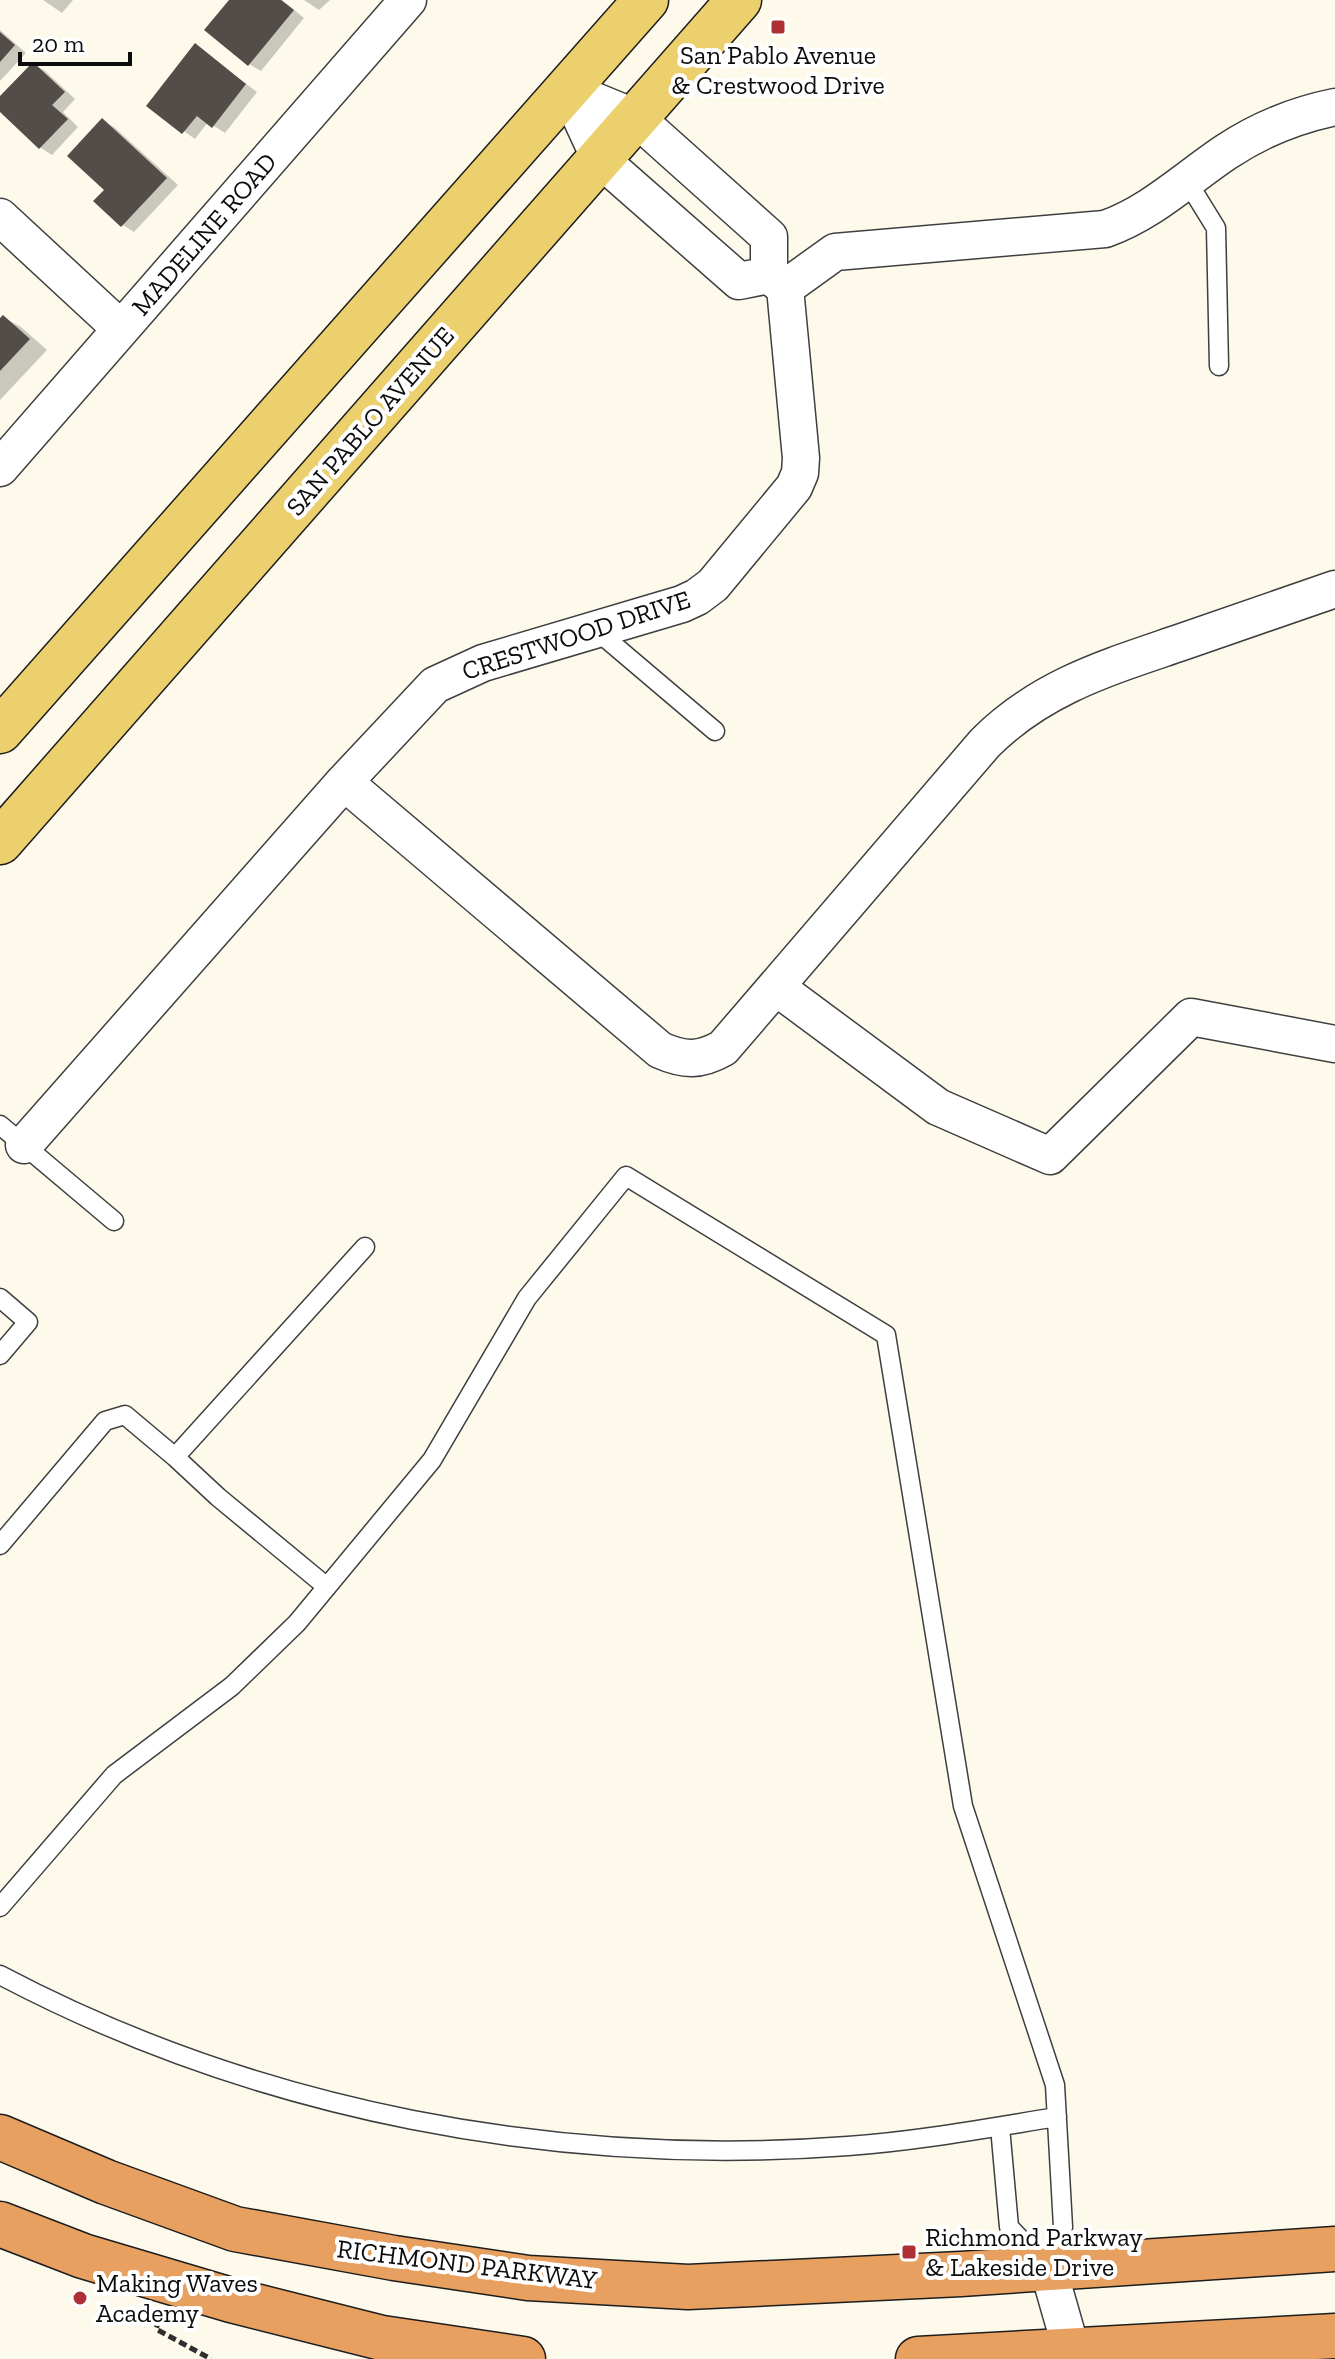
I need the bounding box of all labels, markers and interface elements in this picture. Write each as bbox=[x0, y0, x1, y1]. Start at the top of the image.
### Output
scale bar bbox=[20, 16, 130, 66]
marker: San Pablo Avenue & Crestwood Drive bbox=[769, 18, 787, 36]
text: 20 m bbox=[32, 29, 85, 58]
place label: San Pablo Avenue & Crestwood Drive bbox=[671, 39, 885, 101]
street label: MADELINE ROAD bbox=[125, 146, 283, 322]
street label: SAN PABLO AVENUE bbox=[279, 320, 461, 522]
street label: CRESTWOOD DRIVE bbox=[458, 583, 694, 687]
place label: Richmond Parkway & Lakeside Drive bbox=[925, 2221, 1143, 2283]
street label: RICHMOND PARKWAY bbox=[335, 2232, 599, 2296]
marker: Richmond Parkway & Lakeside Drive bbox=[900, 2243, 918, 2261]
place label: Making Waves Academy bbox=[96, 2267, 258, 2329]
marker: Making Waves Academy bbox=[71, 2289, 89, 2307]

